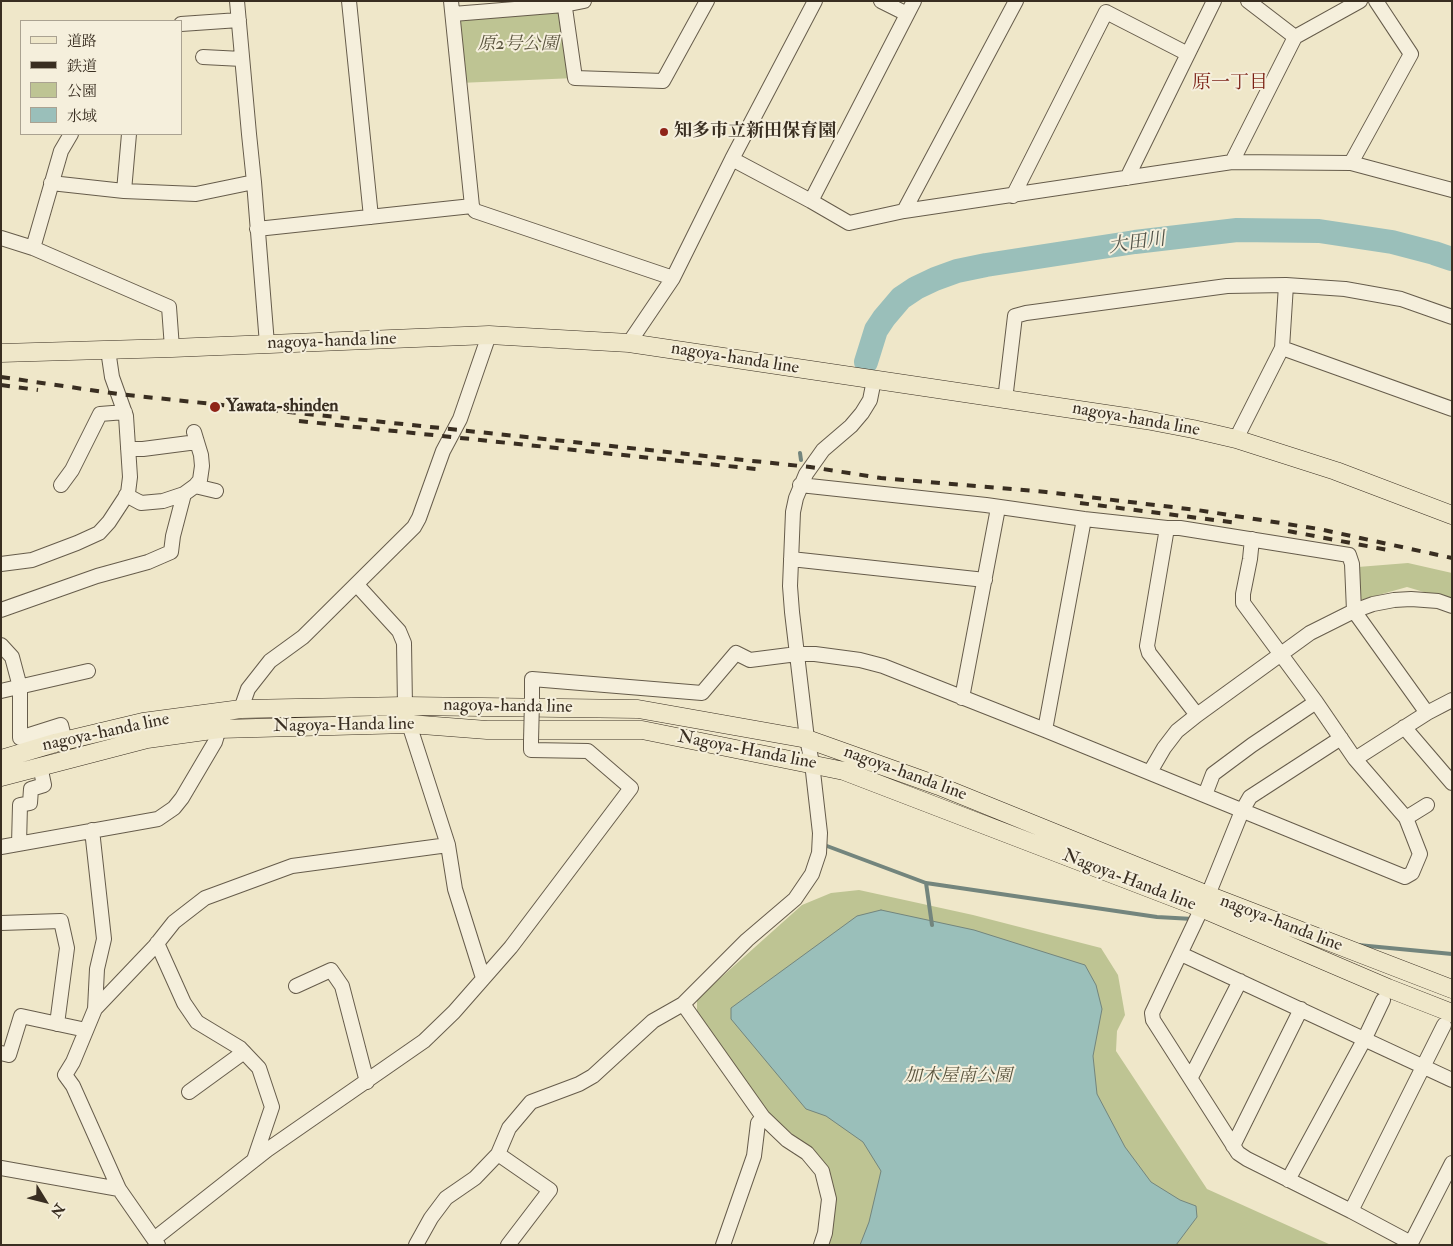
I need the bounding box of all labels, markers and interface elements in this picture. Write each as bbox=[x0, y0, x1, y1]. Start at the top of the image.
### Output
legend bbox=[20, 20, 182, 135]
text: 道路 bbox=[67, 32, 97, 51]
park label: 原2号公園 bbox=[477, 34, 559, 56]
text: 鉄道 bbox=[67, 57, 97, 76]
district label: 原一丁目 bbox=[1192, 73, 1268, 95]
text: 公園 bbox=[67, 82, 97, 101]
text: 水域 bbox=[67, 107, 97, 126]
place label: 知多市立新田保育園 bbox=[674, 121, 836, 143]
marker: 知多市立新田保育園 bbox=[658, 126, 670, 138]
water label: 大田川 bbox=[1107, 229, 1167, 259]
street label: nagoya-handa line bbox=[267, 329, 397, 355]
street label: nagoya-handa line bbox=[669, 338, 801, 380]
place label: Yawata-shinden bbox=[226, 396, 338, 418]
street label: nagoya-handa line bbox=[1070, 398, 1202, 442]
marker: Yawata-shinden bbox=[208, 400, 222, 414]
street label: nagoya-handa line bbox=[443, 695, 573, 719]
street label: nagoya-handa line bbox=[41, 709, 171, 757]
street label: Nagoya-Handa line bbox=[273, 714, 415, 738]
street label: Nagoya-Handa line bbox=[676, 727, 818, 775]
street label: nagoya-handa line bbox=[841, 742, 969, 806]
street label: Nagoya-Handa line bbox=[1059, 846, 1199, 916]
street label: nagoya-handa line bbox=[1217, 891, 1345, 957]
park label: 加木屋南公園 bbox=[904, 1066, 1012, 1088]
north arrow bbox=[20, 1176, 70, 1226]
text: N bbox=[47, 1200, 68, 1220]

